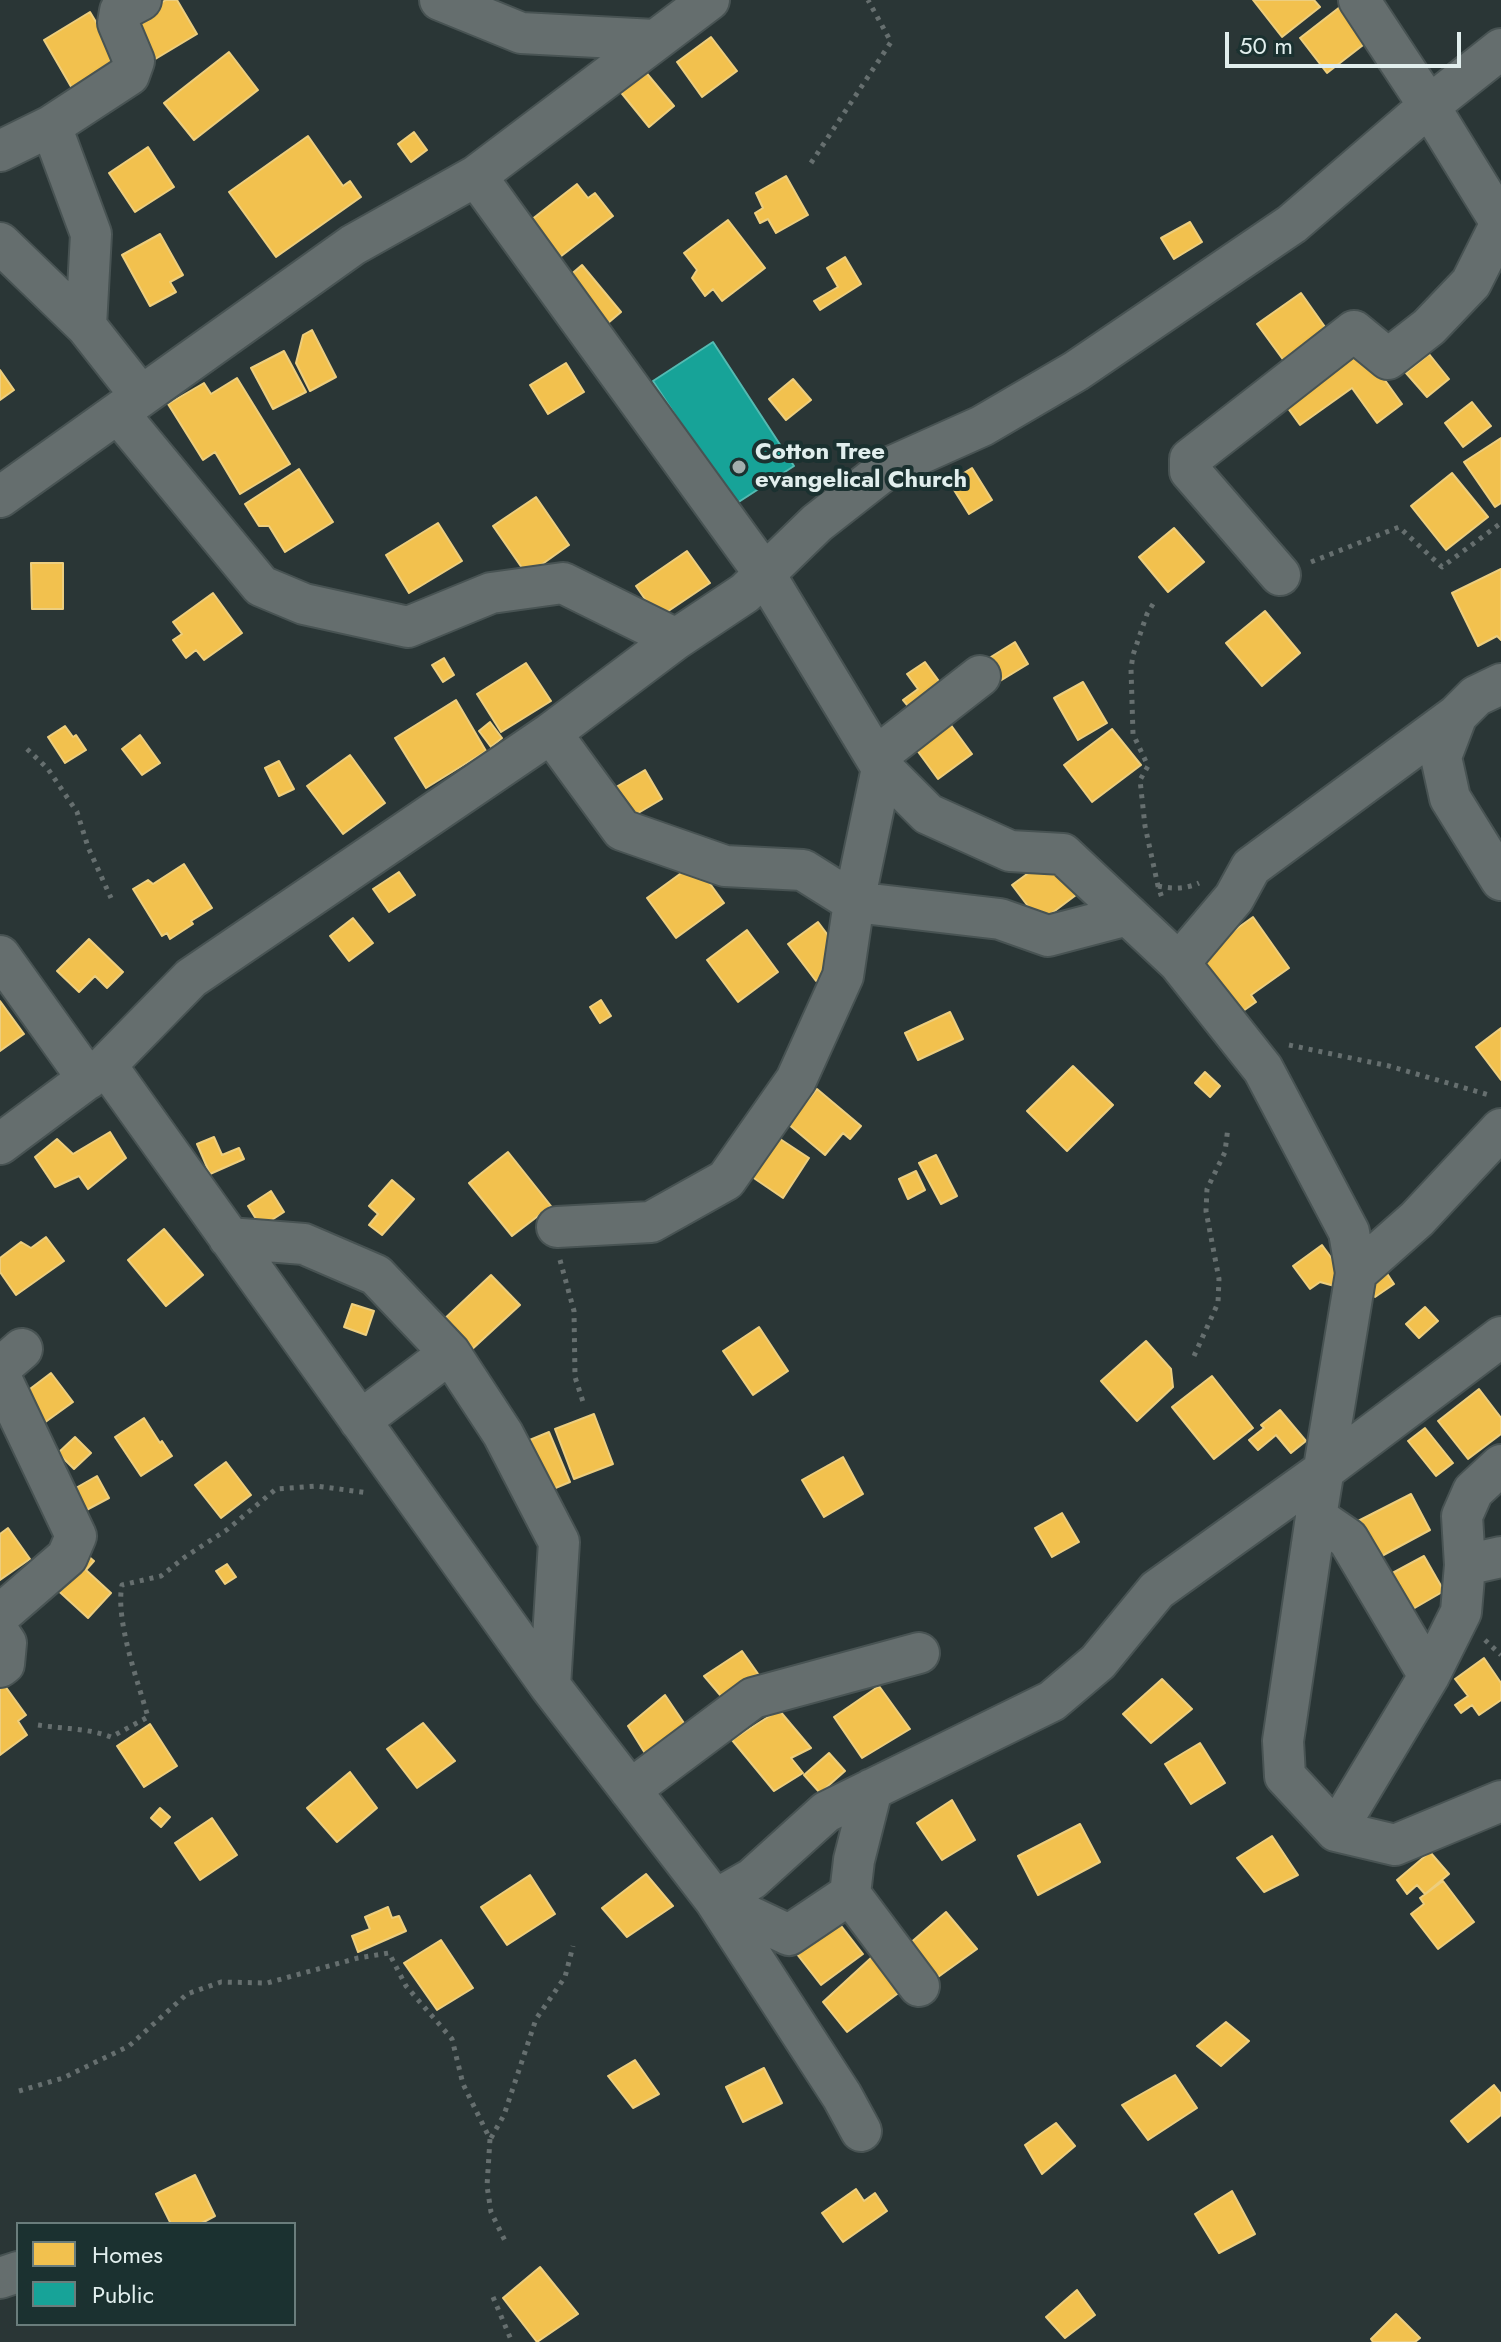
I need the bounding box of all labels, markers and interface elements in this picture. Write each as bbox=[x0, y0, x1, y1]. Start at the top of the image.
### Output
scale bar bbox=[1229, 16, 1465, 66]
text: 50 m bbox=[1239, 28, 1293, 63]
place label: Cotton Tree evangelical Church bbox=[755, 439, 967, 495]
marker: Cotton Tree evangelical Church bbox=[730, 458, 748, 476]
legend bbox=[16, 2222, 296, 2326]
text: Homes bbox=[92, 2237, 163, 2272]
text: Public bbox=[92, 2277, 154, 2312]

